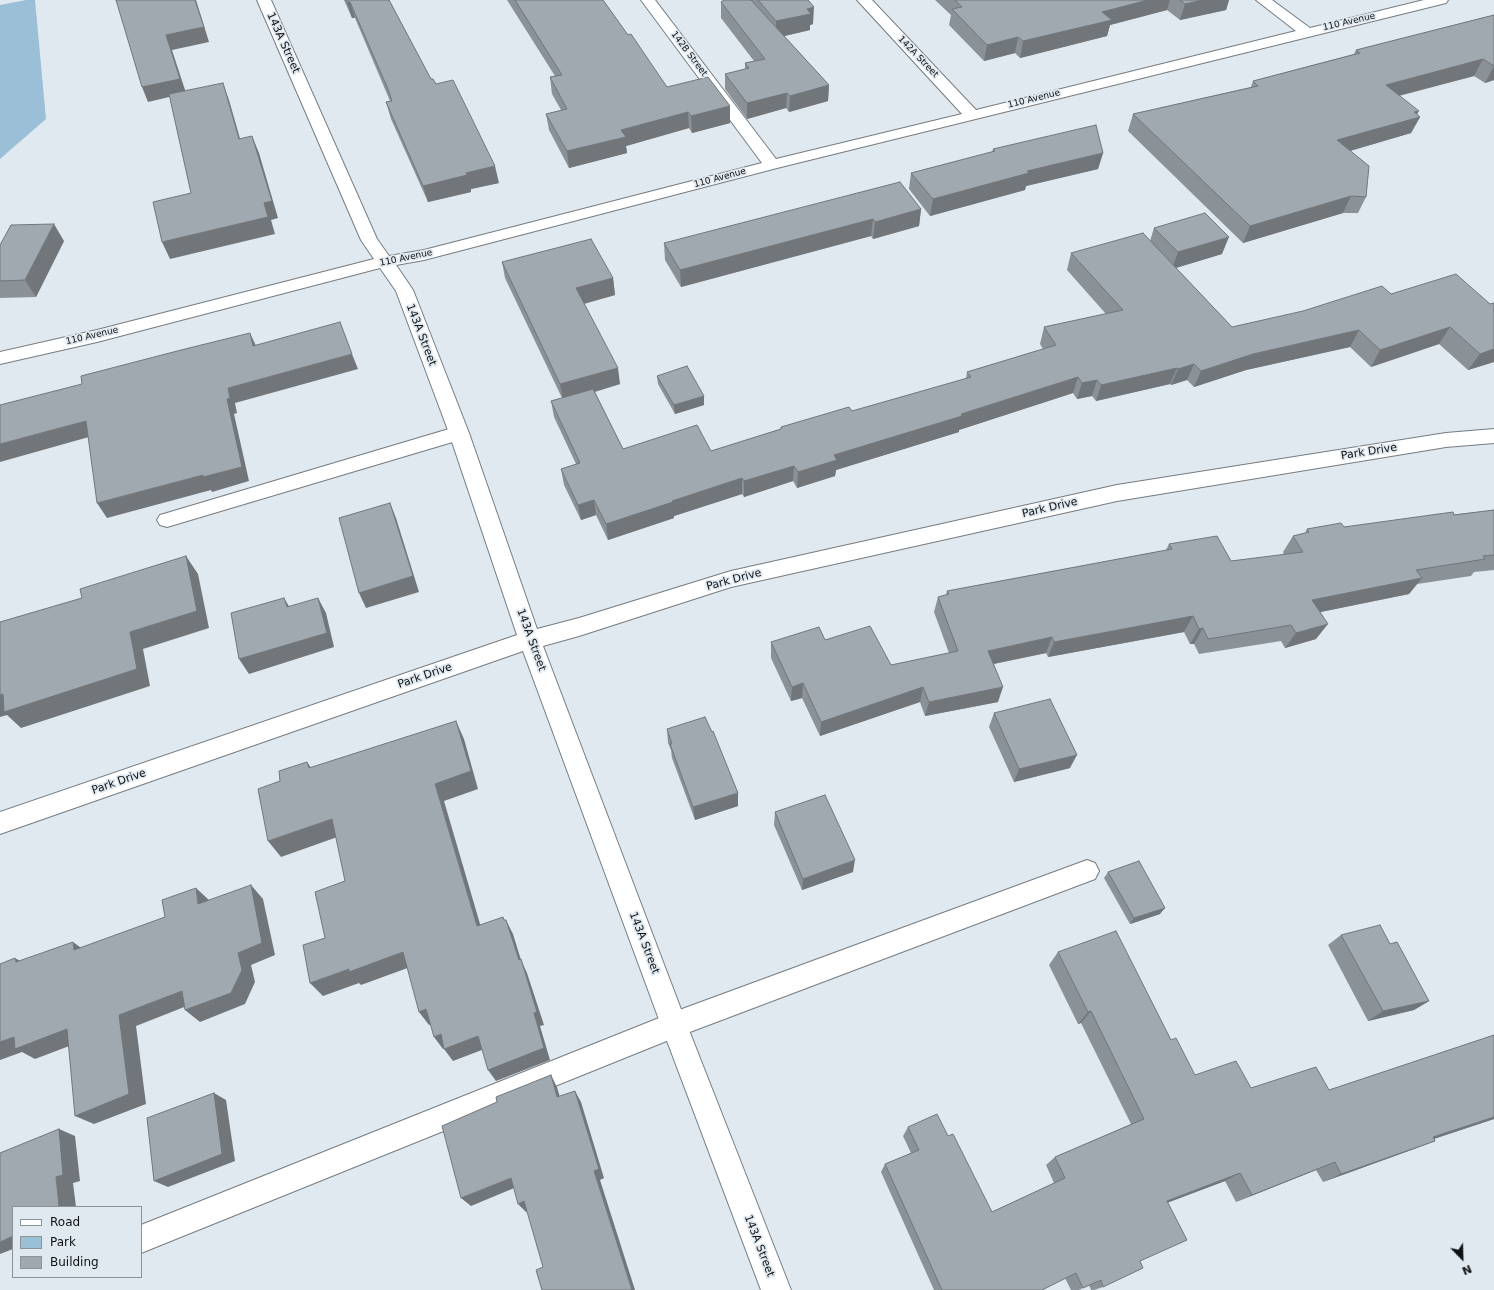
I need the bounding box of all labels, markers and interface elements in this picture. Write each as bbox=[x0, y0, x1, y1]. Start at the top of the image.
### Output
street label: 143A Street bbox=[264, 10, 302, 76]
street label: 110 Avenue bbox=[1322, 11, 1376, 33]
street label: 142B Street bbox=[669, 29, 709, 79]
street label: 142A Street bbox=[896, 34, 940, 80]
street label: 110 Avenue bbox=[1007, 87, 1061, 111]
street label: 110 Avenue bbox=[693, 166, 747, 190]
street label: 110 Avenue bbox=[379, 247, 433, 269]
street label: 143A Street bbox=[403, 302, 439, 368]
street label: 110 Avenue bbox=[65, 325, 119, 347]
street label: Park Drive bbox=[1340, 441, 1398, 463]
street label: Park Drive bbox=[1021, 495, 1079, 521]
street label: Park Drive bbox=[705, 566, 763, 594]
street label: 143A Street bbox=[514, 607, 548, 673]
street label: Park Drive bbox=[396, 661, 454, 691]
street label: Park Drive bbox=[90, 767, 148, 797]
street label: 143A Street bbox=[626, 910, 662, 976]
legend bbox=[12, 1206, 142, 1278]
street label: 143A Street bbox=[741, 1213, 777, 1279]
text: Road bbox=[50, 1215, 80, 1229]
text: Park bbox=[50, 1235, 76, 1249]
north arrow bbox=[1442, 1238, 1482, 1278]
text: Building bbox=[50, 1255, 99, 1269]
text: N bbox=[1460, 1262, 1474, 1277]

